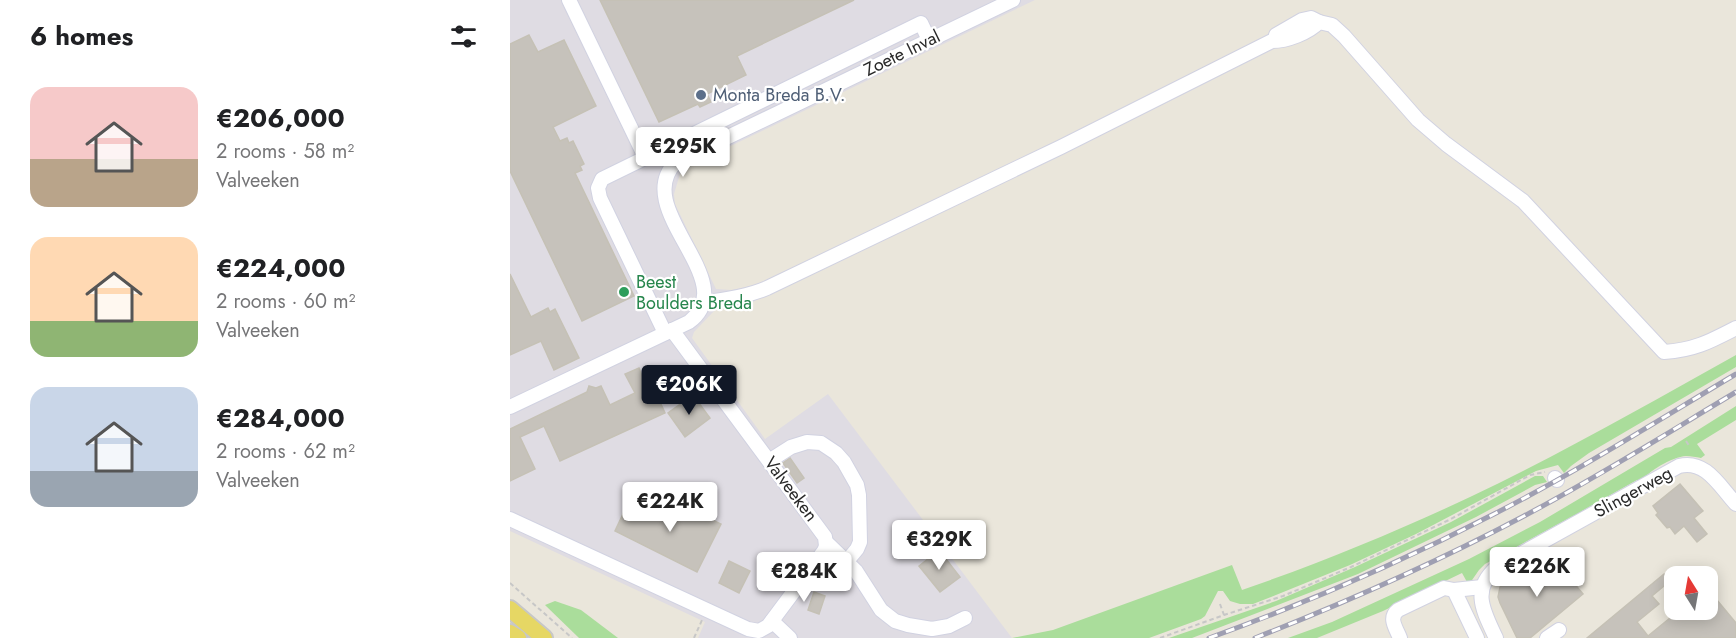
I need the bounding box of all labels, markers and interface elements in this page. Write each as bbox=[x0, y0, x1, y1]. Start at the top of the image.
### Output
text: 6 homes bbox=[30, 17, 133, 55]
icon: filters bbox=[447, 20, 480, 53]
street label: Zoete Inval bbox=[860, 23, 944, 83]
place label: Monta Breda B.V. bbox=[713, 82, 845, 108]
marker: Monta Breda B.V. bbox=[694, 88, 708, 102]
text: €206,000 bbox=[216, 99, 345, 137]
icon: home bbox=[78, 111, 150, 183]
pin: €295K bbox=[641, 127, 725, 178]
text: €295K bbox=[650, 132, 716, 161]
text: 2 rooms · 58 m² bbox=[216, 137, 354, 166]
text: Valveeken bbox=[216, 166, 300, 195]
text: €224,000 bbox=[216, 249, 345, 287]
icon: home bbox=[78, 261, 150, 333]
place label: Beest Boulders Breda bbox=[636, 269, 752, 316]
marker: Beest Boulders Breda bbox=[617, 285, 631, 299]
text: 2 rooms · 60 m² bbox=[216, 287, 355, 316]
text: Valveeken bbox=[216, 316, 300, 345]
pin: €206K bbox=[647, 365, 731, 416]
text: €206K bbox=[656, 370, 722, 399]
text: €284,000 bbox=[216, 399, 345, 437]
icon: home bbox=[78, 411, 150, 483]
text: 2 rooms · 62 m² bbox=[216, 437, 355, 466]
street label: Valveeken bbox=[758, 451, 824, 527]
street label: Slingerweg bbox=[1589, 460, 1677, 524]
text: Valveeken bbox=[216, 466, 300, 495]
pin: €224K bbox=[628, 482, 712, 533]
text: €224K bbox=[636, 487, 704, 516]
pin: €329K bbox=[897, 520, 981, 571]
text: €329K bbox=[906, 525, 972, 554]
pin: €226K bbox=[1495, 547, 1579, 598]
pin: €284K bbox=[762, 552, 846, 603]
text: €226K bbox=[1504, 552, 1570, 581]
text: €284K bbox=[771, 557, 837, 586]
north arrow bbox=[1664, 566, 1718, 620]
map controls bbox=[1664, 566, 1718, 620]

